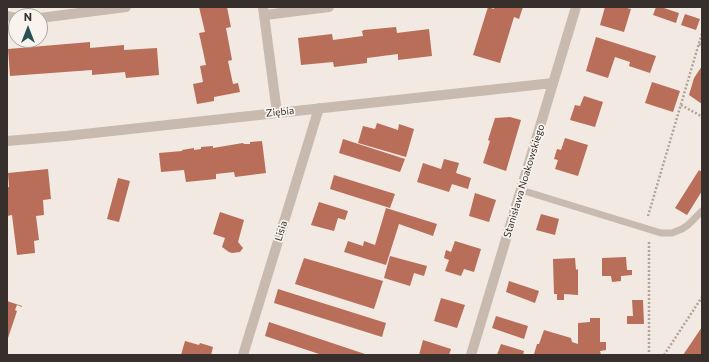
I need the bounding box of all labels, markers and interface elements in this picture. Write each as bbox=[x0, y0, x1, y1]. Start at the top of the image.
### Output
north arrow bbox=[8, 8, 48, 48]
text: N bbox=[24, 10, 32, 23]
street label: Ziębia bbox=[265, 105, 295, 119]
street label: Stanisława Noakowskiego bbox=[501, 123, 547, 239]
street label: Lisia bbox=[272, 219, 290, 243]

